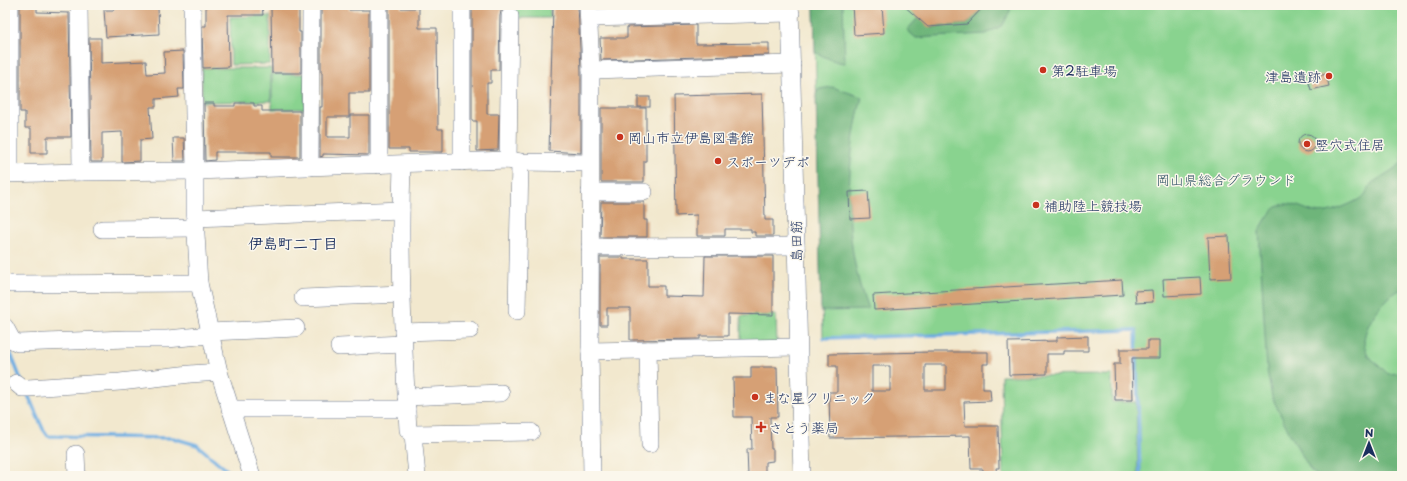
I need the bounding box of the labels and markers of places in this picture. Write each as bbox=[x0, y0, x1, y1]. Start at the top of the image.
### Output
place label: 第2駐車場 bbox=[1051, 60, 1117, 81]
marker: 第2駐車場 bbox=[1038, 65, 1048, 75]
place label: 津島遺跡 bbox=[1265, 66, 1321, 87]
marker: 津島遺跡 bbox=[1324, 71, 1334, 81]
place label: 岡山市立伊島図書館 bbox=[628, 127, 754, 148]
marker: 岡山市立伊島図書館 bbox=[615, 132, 625, 142]
place label: 竪穴式住居 bbox=[1315, 134, 1385, 155]
marker: 竪穴式住居 bbox=[1302, 139, 1312, 149]
place label: スポーツデポ bbox=[726, 151, 810, 172]
marker: スポーツデポ bbox=[713, 156, 723, 166]
place label: 補助陸上競技場 bbox=[1044, 195, 1142, 216]
marker: 補助陸上競技場 bbox=[1031, 200, 1041, 210]
place label: まな星クリニック bbox=[763, 387, 875, 408]
marker: まな星クリニック bbox=[750, 392, 760, 402]
place label: さとう薬局 bbox=[769, 417, 839, 438]
marker: さとう薬局 bbox=[756, 422, 766, 432]

